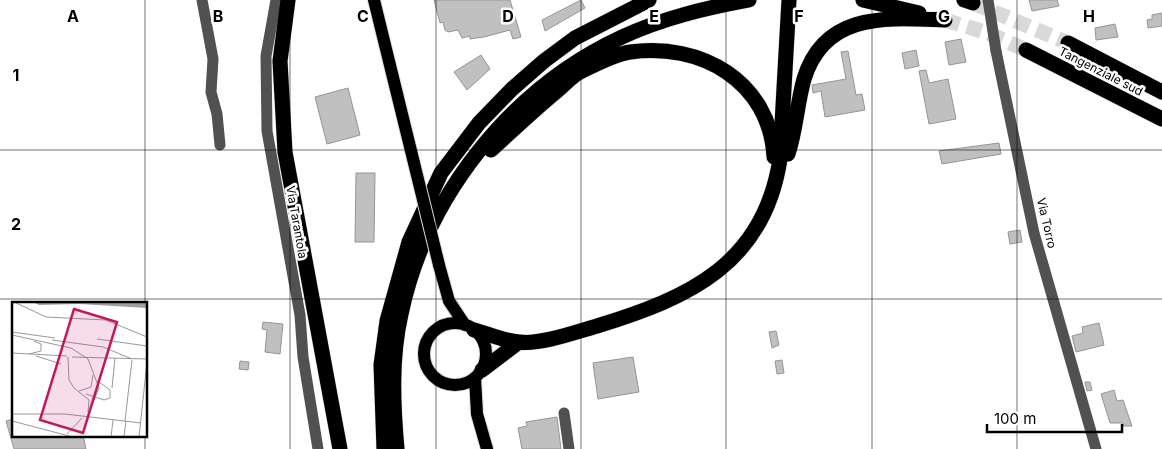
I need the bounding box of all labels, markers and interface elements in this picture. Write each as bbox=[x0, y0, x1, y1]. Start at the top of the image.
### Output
text: A bbox=[67, 6, 79, 26]
text: B bbox=[213, 6, 223, 26]
text: C bbox=[357, 6, 369, 26]
text: D bbox=[502, 6, 514, 26]
text: E bbox=[649, 6, 659, 26]
text: F bbox=[794, 6, 804, 26]
text: G bbox=[938, 6, 950, 26]
text: H bbox=[1083, 6, 1095, 26]
street label: Tangenziale sud bbox=[1056, 43, 1146, 99]
text: 1 bbox=[13, 65, 19, 85]
street label: Via Tarantola bbox=[283, 184, 311, 260]
street label: Via Torro bbox=[1034, 196, 1060, 250]
text: 2 bbox=[11, 214, 21, 234]
inset map bbox=[12, 302, 148, 436]
scale bar bbox=[987, 402, 1122, 434]
text: 100 m bbox=[994, 409, 1036, 428]

